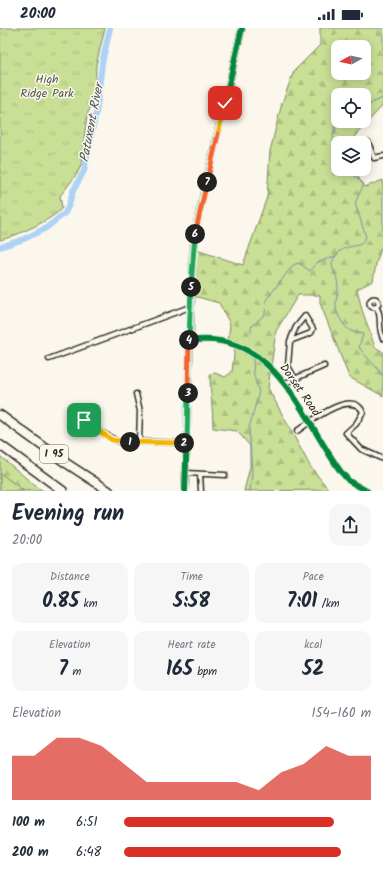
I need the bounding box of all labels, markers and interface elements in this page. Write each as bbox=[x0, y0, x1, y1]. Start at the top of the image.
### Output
text: 20:00 bbox=[20, 2, 56, 26]
north arrow bbox=[331, 40, 371, 80]
map controls bbox=[331, 40, 371, 176]
park label: High Ridge Park bbox=[20, 70, 74, 103]
water label: Patuxent River bbox=[74, 79, 110, 164]
pin bbox=[208, 86, 242, 120]
button: locate bbox=[331, 88, 371, 128]
icon: check bbox=[214, 92, 236, 114]
button: layers bbox=[331, 136, 371, 176]
pin: 7 bbox=[197, 172, 217, 192]
text: 7 bbox=[204, 173, 210, 191]
pin: 6 bbox=[185, 224, 205, 244]
text: 6 bbox=[192, 225, 198, 243]
pin: 5 bbox=[181, 277, 201, 297]
text: 5 bbox=[188, 278, 194, 296]
pin: 4 bbox=[179, 330, 199, 350]
text: 4 bbox=[186, 331, 192, 349]
street label: Dorset Road bbox=[275, 359, 326, 421]
pin: 3 bbox=[178, 383, 198, 403]
text: 3 bbox=[185, 384, 191, 402]
pin bbox=[67, 403, 101, 437]
icon: arrive bbox=[73, 409, 95, 431]
pin: 1 bbox=[120, 432, 140, 452]
text: 1 bbox=[128, 433, 132, 451]
pin: 2 bbox=[174, 433, 194, 453]
text: 2 bbox=[181, 434, 187, 452]
road number: I 95 bbox=[40, 445, 68, 463]
text: Evening run bbox=[12, 497, 124, 532]
button: share bbox=[329, 504, 371, 546]
text: 20:00 bbox=[12, 530, 42, 551]
text: Distance bbox=[50, 568, 90, 586]
text: Time bbox=[180, 568, 203, 586]
text: Pace bbox=[303, 568, 324, 586]
text: 0.85 bbox=[42, 586, 79, 618]
text: 5:58 bbox=[173, 586, 210, 618]
text: 7:01 bbox=[287, 586, 317, 618]
text: km bbox=[79, 595, 97, 613]
text: /km bbox=[317, 595, 340, 613]
text: Elevation bbox=[49, 636, 91, 654]
text: Heart rate bbox=[168, 636, 215, 654]
text: kcal bbox=[304, 636, 322, 654]
text: 7 bbox=[59, 654, 68, 686]
text: 165 bbox=[166, 654, 193, 686]
text: 52 bbox=[302, 654, 324, 686]
text: m bbox=[68, 663, 81, 681]
text: bpm bbox=[193, 663, 217, 681]
text: Elevation bbox=[12, 703, 61, 724]
text: 154–160 m bbox=[311, 703, 371, 724]
text: 100 m bbox=[12, 812, 45, 833]
text: 6:51 bbox=[76, 812, 98, 833]
text: 200 m bbox=[12, 842, 49, 863]
text: 6:48 bbox=[76, 842, 101, 863]

